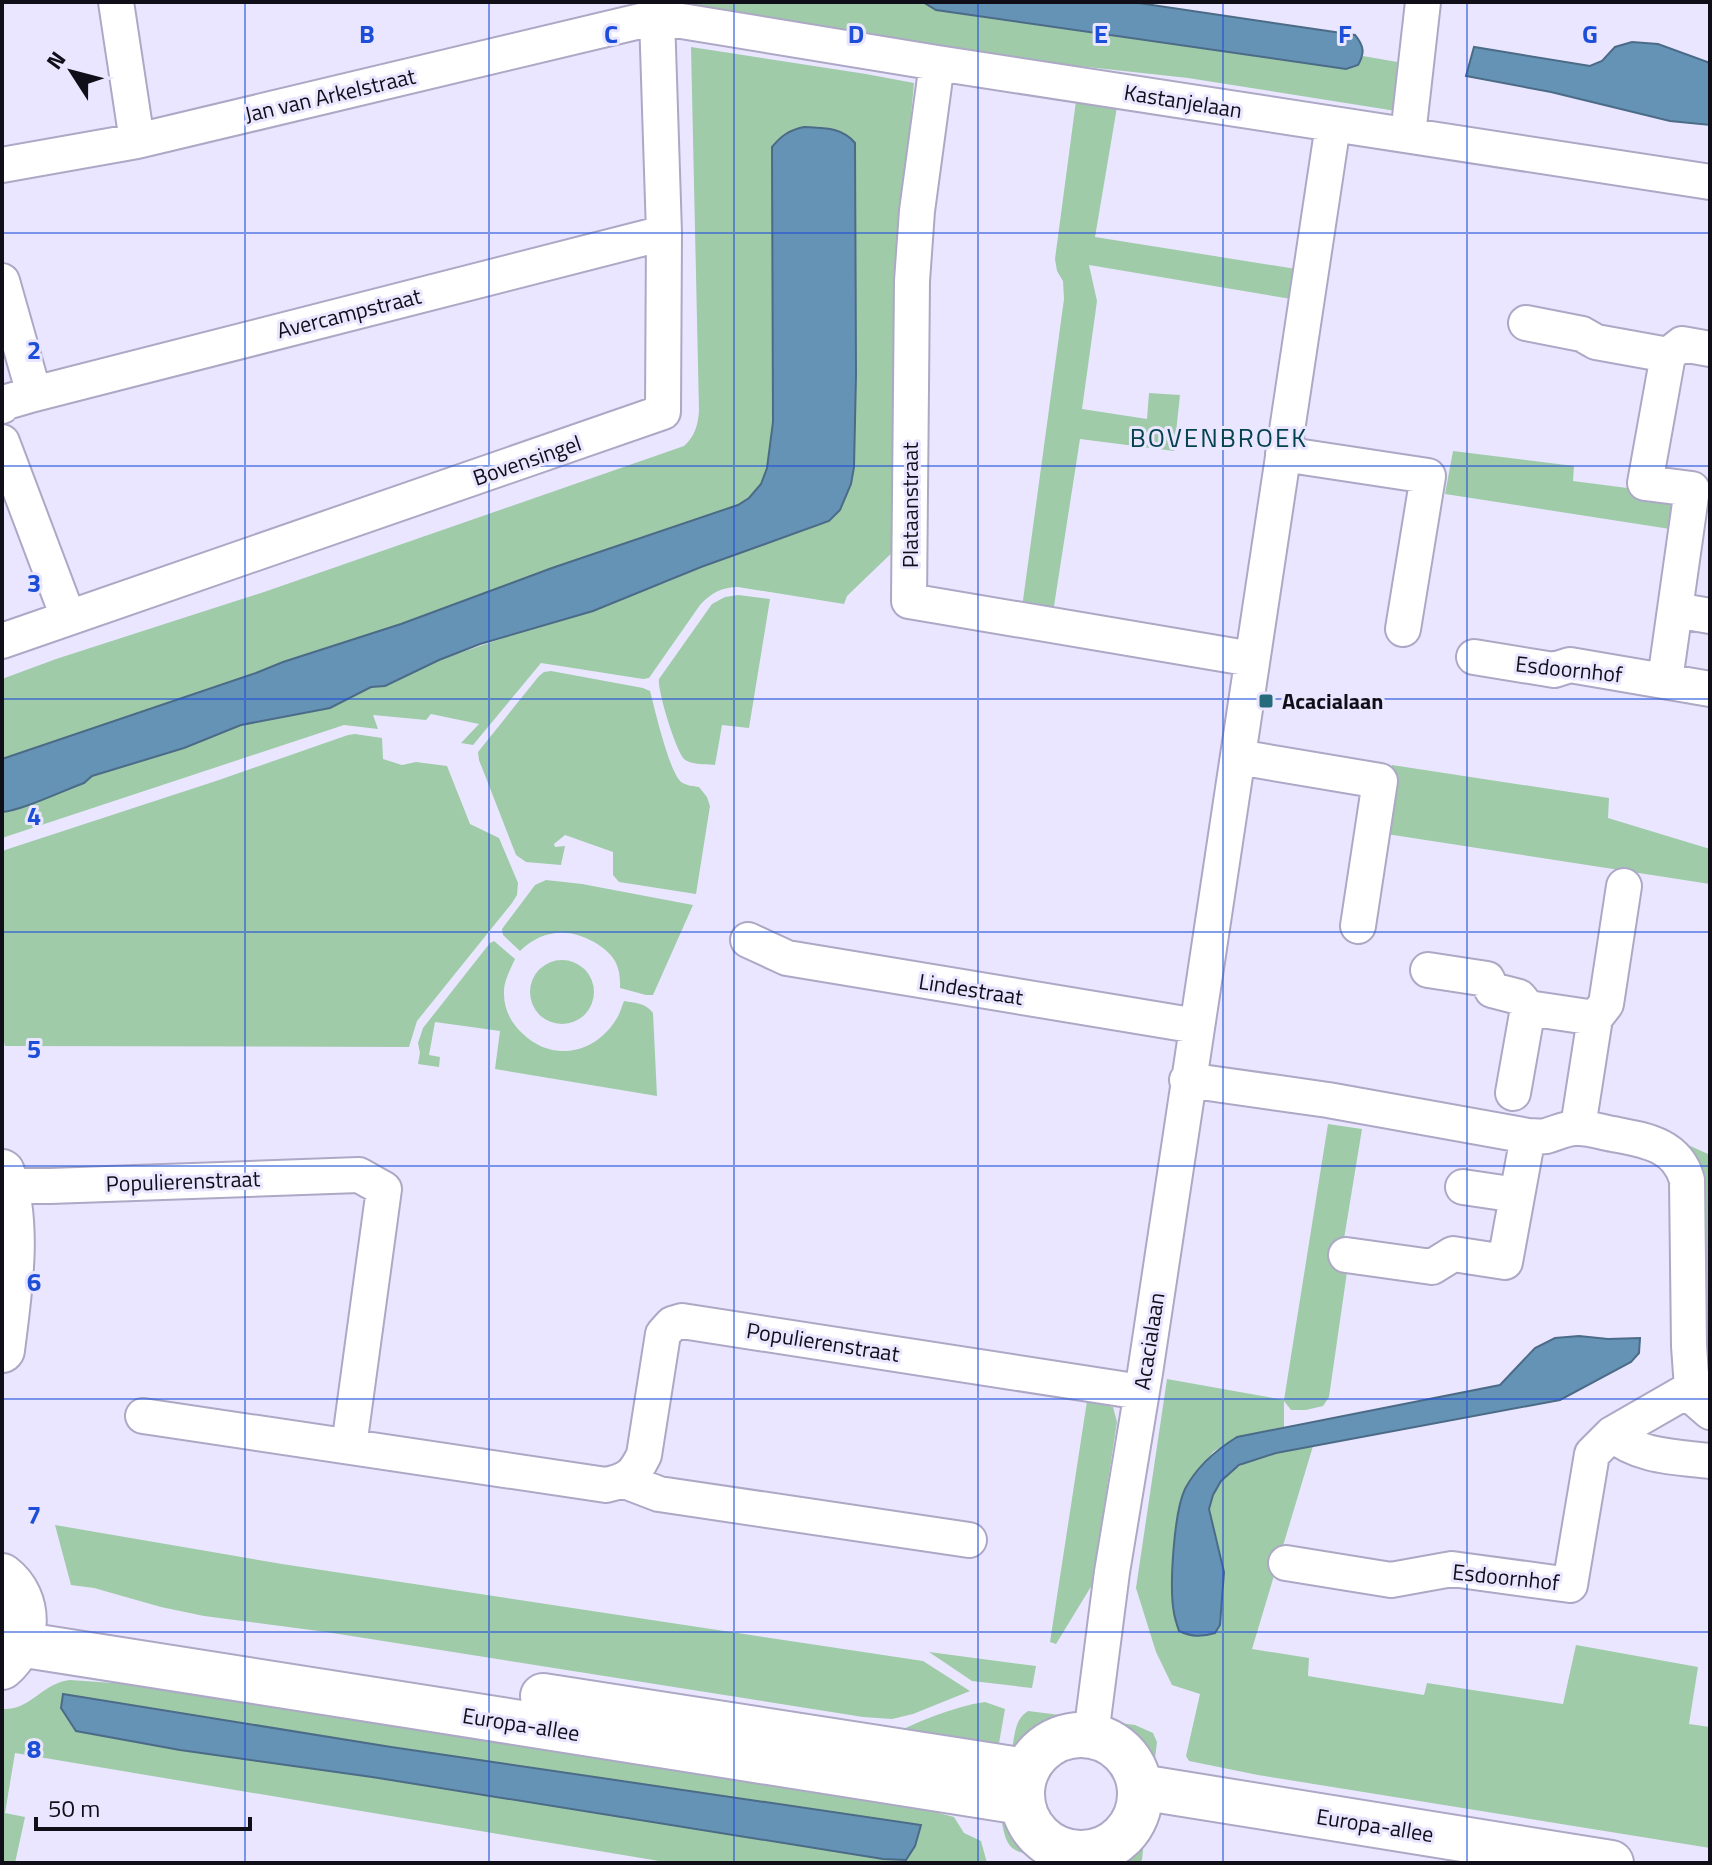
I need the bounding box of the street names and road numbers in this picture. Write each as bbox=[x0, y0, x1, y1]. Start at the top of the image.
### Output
street label: Jan van Arkelstraat bbox=[241, 59, 419, 131]
street label: Kastanjelaan bbox=[1121, 75, 1245, 127]
street label: Avercampstraat bbox=[273, 279, 425, 347]
street label: Bovensingel bbox=[468, 426, 586, 494]
street label: Plataanstraat bbox=[893, 442, 927, 568]
street label: Esdoornhof bbox=[1514, 646, 1625, 692]
street label: Lindestraat bbox=[916, 964, 1026, 1014]
street label: Populierenstraat bbox=[105, 1161, 261, 1201]
street label: Acacialaan bbox=[1125, 1290, 1173, 1392]
street label: Populierenstraat bbox=[744, 1313, 902, 1371]
street label: Esdoornhof bbox=[1451, 1554, 1562, 1600]
street label: Europa-allee bbox=[460, 1698, 582, 1750]
street label: Europa-allee bbox=[1314, 1799, 1436, 1851]

